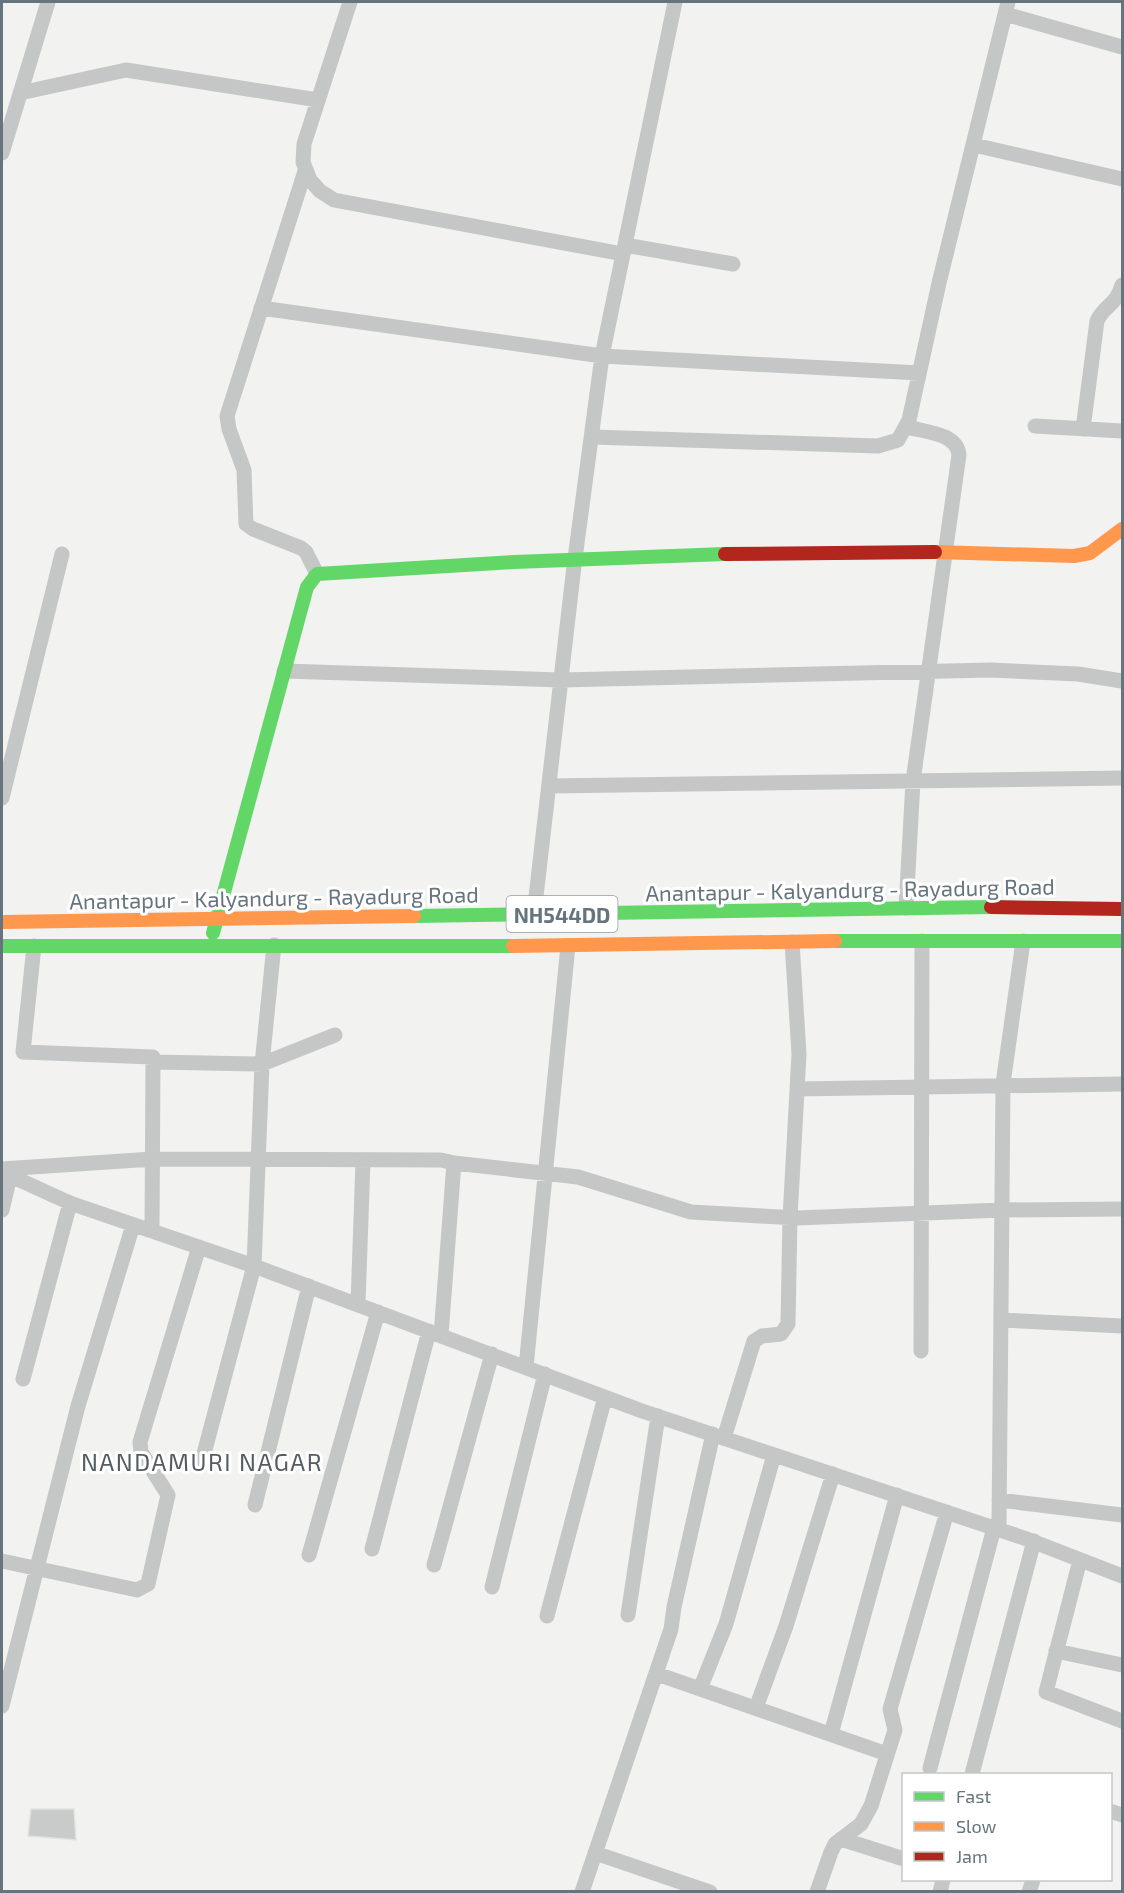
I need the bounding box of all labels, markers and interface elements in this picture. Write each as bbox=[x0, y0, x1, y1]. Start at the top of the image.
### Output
street label: Anantapur - Kalyandurg - Rayadurg Road bbox=[645, 872, 1055, 906]
street label: Anantapur - Kalyandurg - Rayadurg Road bbox=[69, 880, 479, 914]
road number: NH544DD bbox=[506, 896, 618, 932]
district label: NANDAMURI NAGAR bbox=[81, 1447, 323, 1476]
legend bbox=[902, 1773, 1112, 1881]
text: Fast bbox=[956, 1785, 991, 1807]
text: Slow bbox=[956, 1815, 997, 1837]
text: Jam bbox=[956, 1845, 988, 1867]

